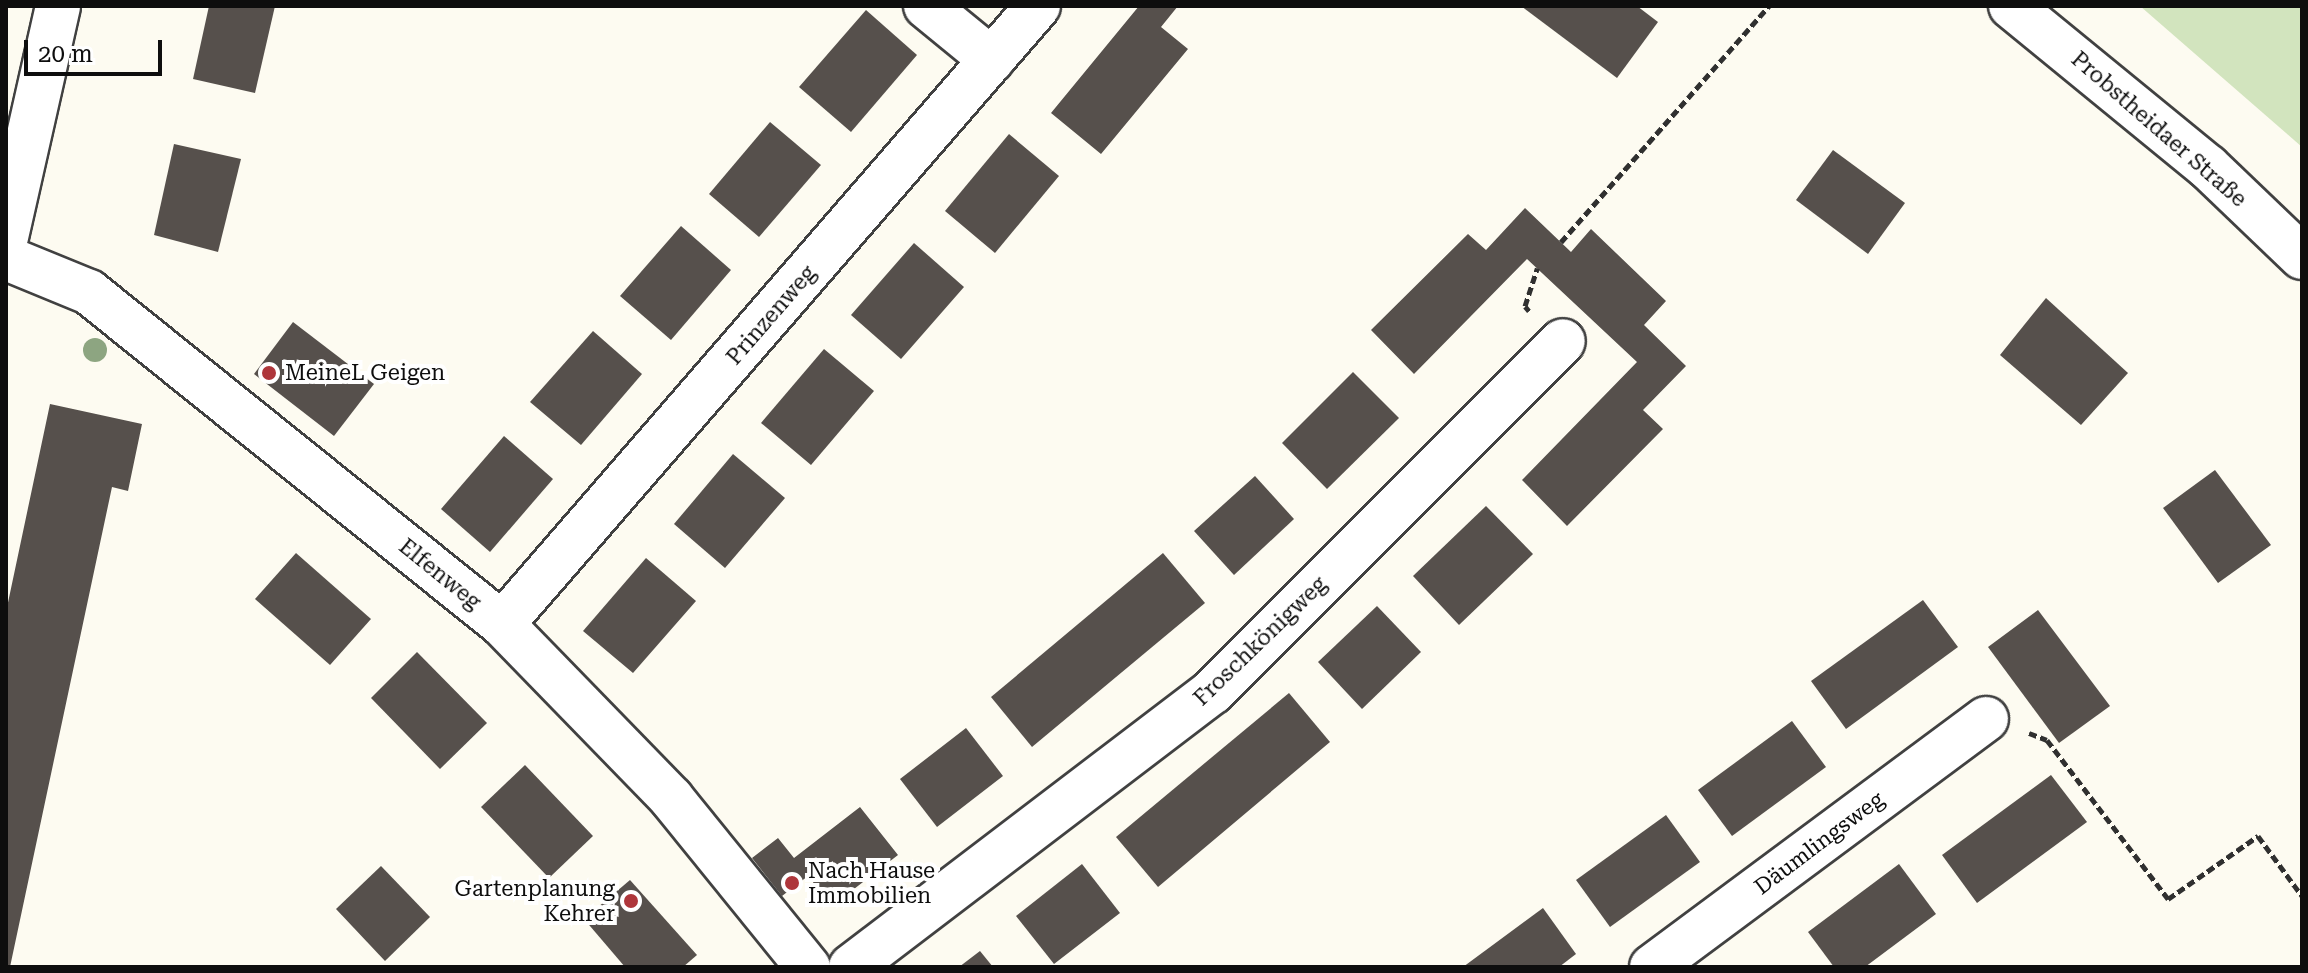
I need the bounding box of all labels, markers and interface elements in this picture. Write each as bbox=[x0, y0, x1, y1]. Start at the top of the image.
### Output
scale bar bbox=[28, 24, 166, 74]
text: 20 m bbox=[38, 40, 93, 68]
street label: Probstheidaer Straße bbox=[2066, 46, 2252, 212]
street label: Prinzenweg bbox=[721, 260, 821, 370]
place label: MeineL Geigen bbox=[285, 360, 445, 386]
marker: MeineL Geigen bbox=[260, 364, 278, 382]
street label: Elfenweg bbox=[394, 533, 486, 615]
street label: Froschkönigweg bbox=[1188, 571, 1332, 711]
street label: Däumlingsweg bbox=[1749, 786, 1889, 900]
place label: Nach Hause Immobilien bbox=[808, 857, 935, 908]
marker: Nach Hause Immobilien bbox=[783, 874, 801, 892]
place label: Gartenplanung Kehrer bbox=[455, 875, 615, 926]
marker: Gartenplanung Kehrer bbox=[622, 892, 640, 910]

